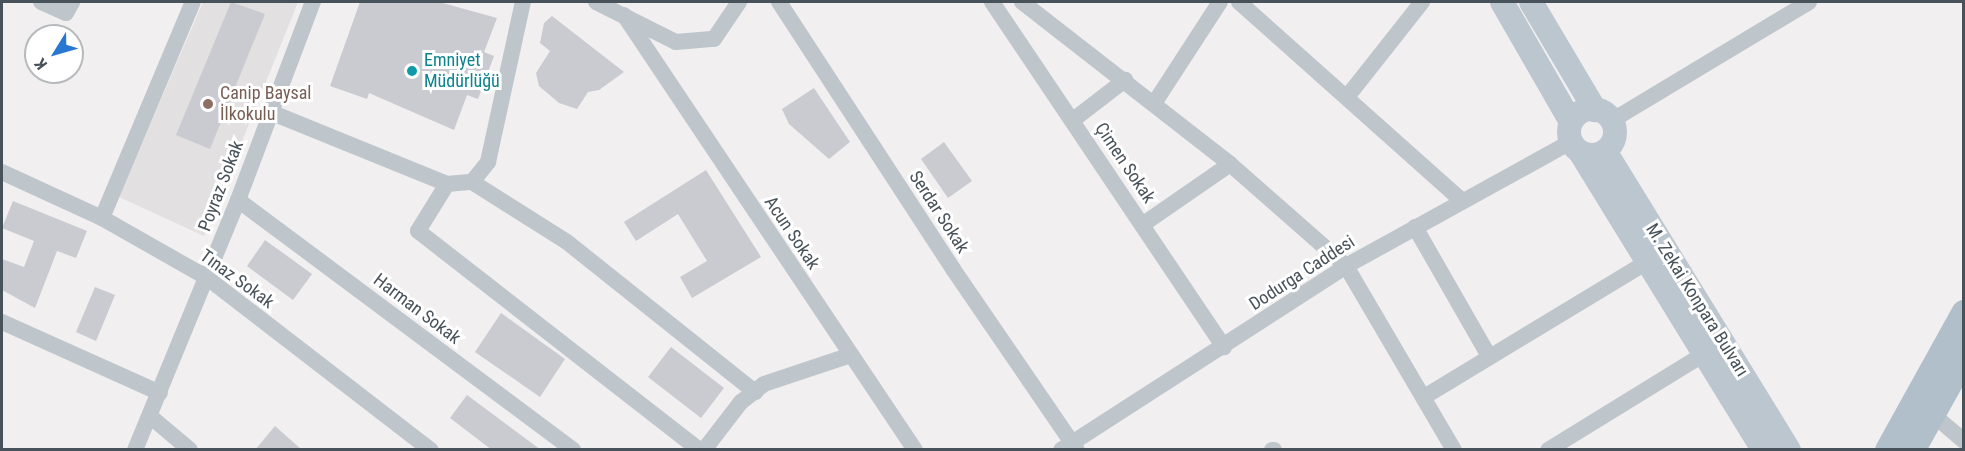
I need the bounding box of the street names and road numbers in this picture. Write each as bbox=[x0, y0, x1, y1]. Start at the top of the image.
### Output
street label: Çimen Sokak bbox=[1090, 119, 1160, 207]
street label: Poyraz Sokak bbox=[194, 138, 248, 234]
street label: Serdar Sokak bbox=[904, 167, 974, 257]
street label: Acun Sokak bbox=[760, 192, 824, 274]
street label: M. Zekai Konpara Bulvarı bbox=[1641, 219, 1753, 381]
street label: Dodurga Caddesi bbox=[1245, 231, 1359, 315]
street label: Tınaz Sokak bbox=[196, 245, 278, 313]
street label: Harman Sokak bbox=[369, 269, 465, 349]

